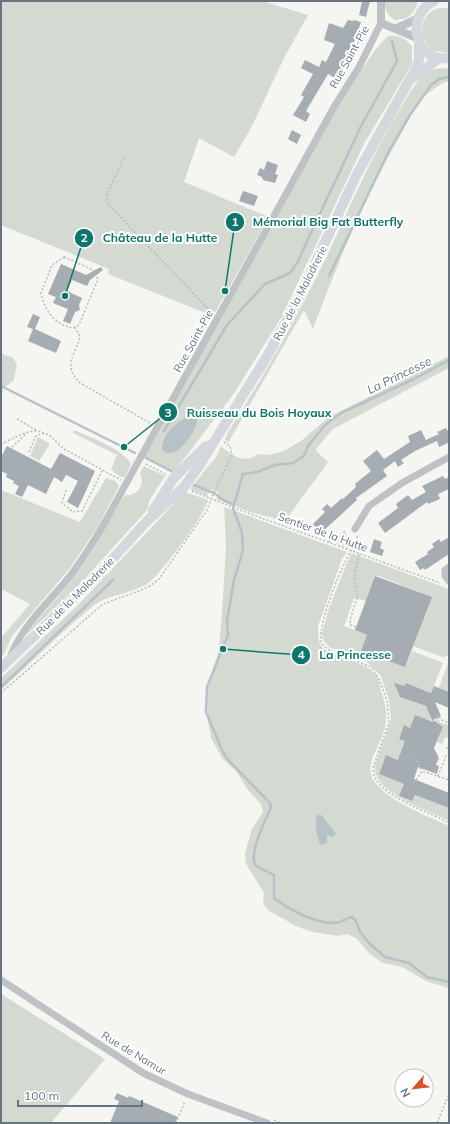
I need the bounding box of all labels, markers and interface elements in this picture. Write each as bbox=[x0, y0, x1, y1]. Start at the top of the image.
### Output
street label: Rue Saint-Pie bbox=[326, 23, 372, 91]
callout: Mémorial Big Fat Butterfly bbox=[225, 210, 412, 234]
text: 1 bbox=[231, 214, 239, 229]
text: Mémorial Big Fat Butterfly bbox=[253, 214, 404, 229]
callout: Château de la Hutte bbox=[74, 226, 225, 250]
text: 2 bbox=[80, 230, 88, 245]
text: Château de la Hutte bbox=[103, 230, 218, 245]
street label: Rue de la Maladrerie bbox=[270, 243, 330, 343]
street label: Rue Saint-Pie bbox=[170, 307, 216, 375]
water label: La Princesse bbox=[364, 353, 434, 397]
callout: Ruisseau du Bois Hoyaux bbox=[158, 400, 339, 424]
text: 3 bbox=[164, 405, 172, 420]
text: Ruisseau du Bois Hoyaux bbox=[187, 405, 332, 420]
street label: Sentier de la Hutte bbox=[276, 509, 370, 555]
street label: Rue de la Maladrerie bbox=[33, 554, 117, 638]
callout: La Princesse bbox=[291, 643, 399, 667]
text: 4 bbox=[297, 647, 305, 662]
text: La Princesse bbox=[319, 647, 391, 662]
street label: Rue de Namur bbox=[99, 1028, 169, 1078]
north arrow bbox=[394, 1068, 434, 1108]
scale bar bbox=[18, 1082, 142, 1108]
text: N bbox=[397, 1086, 413, 1100]
text: 100 m bbox=[24, 1088, 59, 1103]

